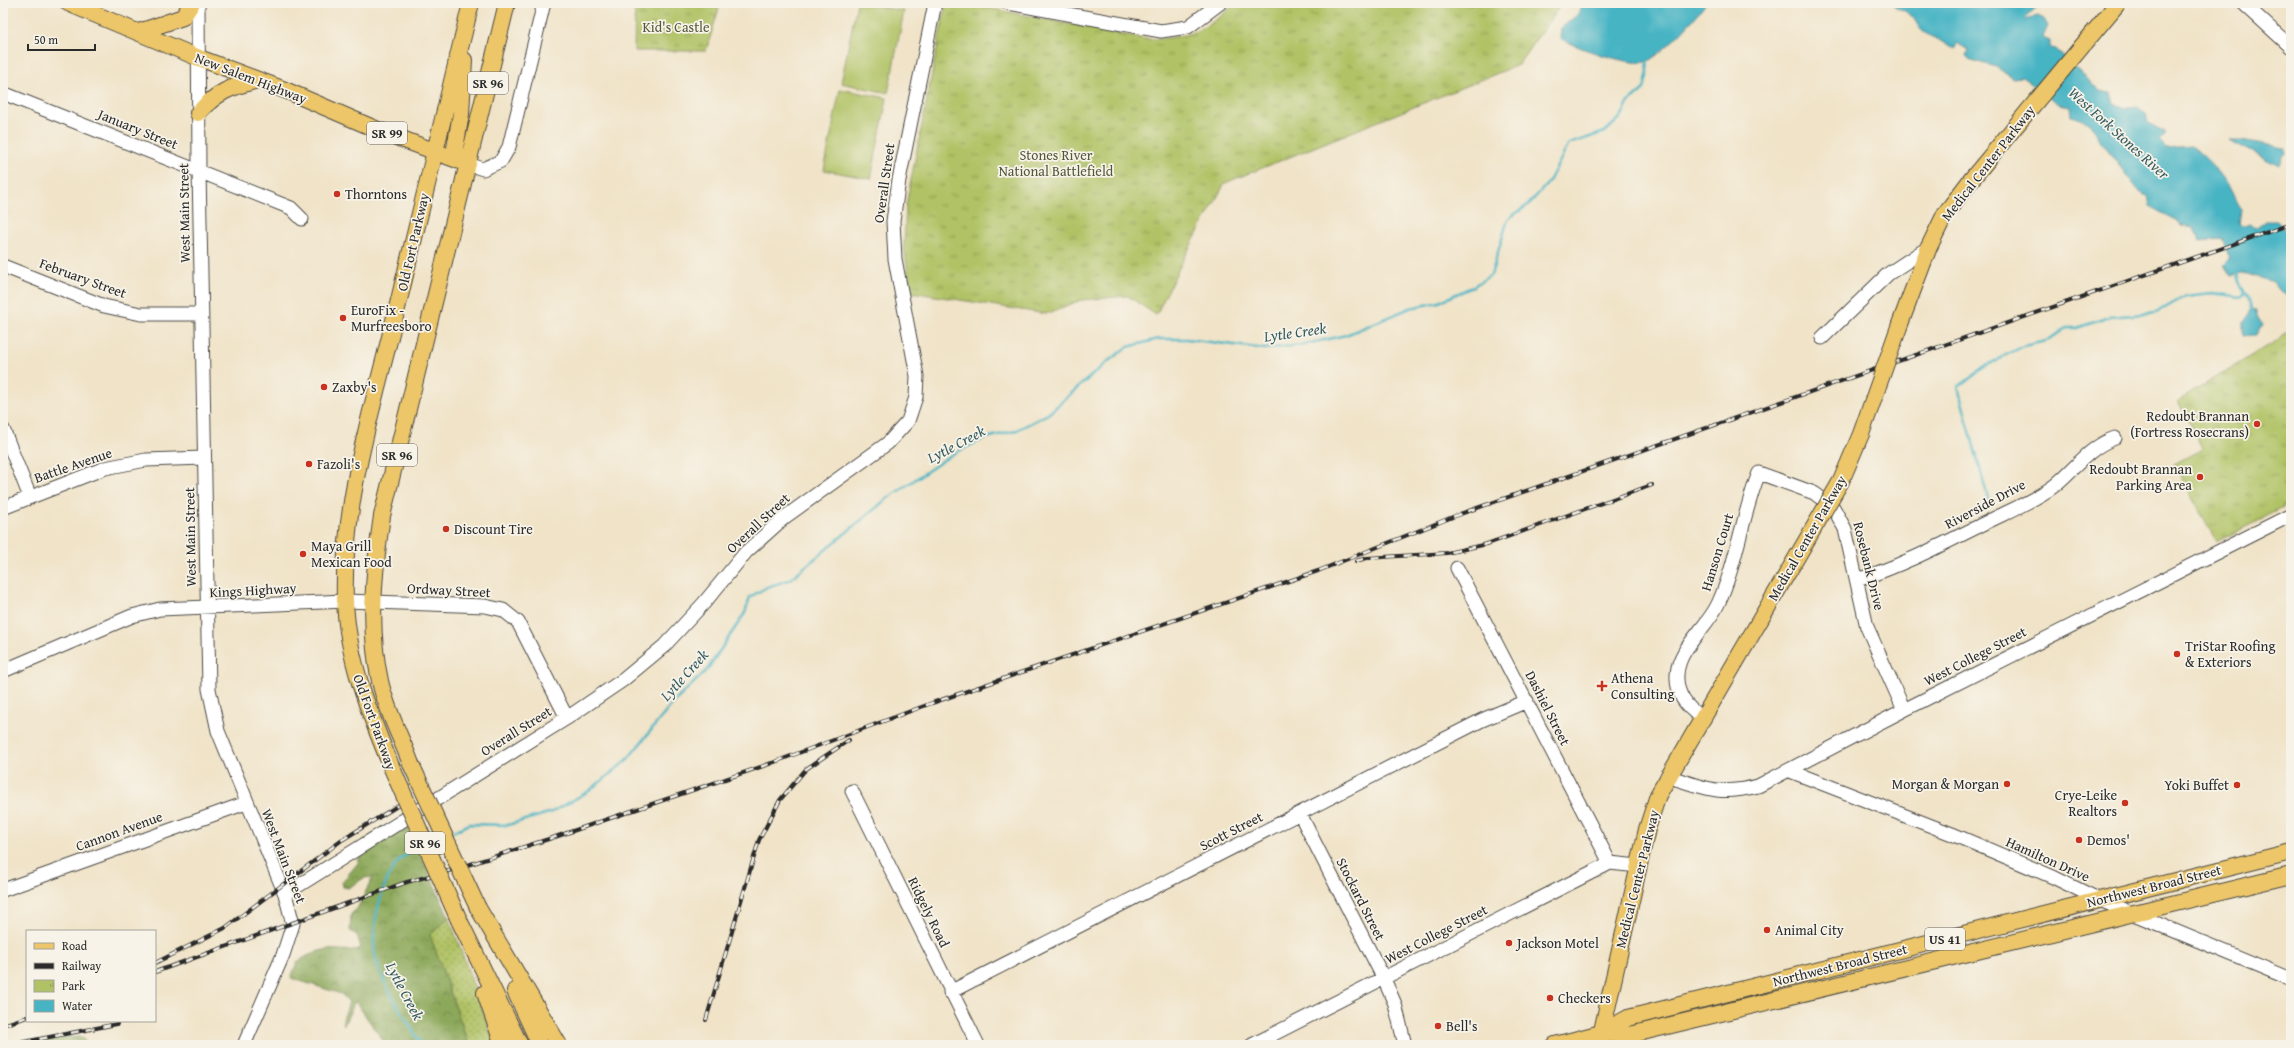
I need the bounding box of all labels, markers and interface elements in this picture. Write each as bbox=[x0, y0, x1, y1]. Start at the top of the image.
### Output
park label: Kid's Castle bbox=[642, 17, 710, 37]
scale bar bbox=[28, 26, 95, 52]
text: 50 m bbox=[34, 31, 58, 48]
street label: New Salem Highway bbox=[192, 47, 310, 109]
road number: SR 96 bbox=[468, 72, 508, 94]
water label: West Fork Stones River bbox=[2064, 82, 2174, 184]
street label: Medical Center Parkway bbox=[1936, 101, 2040, 225]
street label: January Street bbox=[93, 103, 181, 154]
road number: SR 99 bbox=[367, 122, 407, 144]
street label: Overall Street bbox=[869, 142, 899, 224]
park label: Stones River National Battlefield bbox=[999, 145, 1114, 181]
street label: West Main Street bbox=[173, 163, 195, 263]
place label: Thorntons bbox=[345, 184, 407, 204]
marker: Thorntons bbox=[332, 189, 342, 199]
street label: Old Fort Parkway bbox=[392, 191, 434, 293]
street label: February Street bbox=[37, 253, 129, 303]
place label: EuroFix - Murfreesboro bbox=[351, 300, 432, 336]
marker: EuroFix - Murfreesboro bbox=[338, 313, 348, 323]
water label: Lytle Creek bbox=[1261, 317, 1328, 347]
place label: Zaxby's bbox=[332, 377, 377, 397]
marker: Zaxby's bbox=[319, 382, 329, 392]
place label: Redoubt Brannan (Fortress Rosecrans) bbox=[2130, 406, 2249, 442]
marker: Redoubt Brannan (Fortress Rosecrans) bbox=[2252, 419, 2262, 429]
water label: Lytle Creek bbox=[922, 420, 989, 468]
street label: Battle Avenue bbox=[31, 442, 115, 488]
road number: SR 96 bbox=[377, 444, 417, 466]
place label: Fazoli's bbox=[317, 454, 360, 474]
marker: Fazoli's bbox=[304, 459, 314, 469]
place label: Redoubt Brannan Parking Area bbox=[2090, 459, 2192, 495]
street label: Medical Center Parkway bbox=[1763, 471, 1851, 605]
marker: Redoubt Brannan Parking Area bbox=[2195, 472, 2205, 482]
street label: Riverside Drive bbox=[1941, 474, 2029, 534]
street label: West Main Street bbox=[179, 487, 201, 587]
street label: Overall Street bbox=[722, 488, 794, 558]
street label: Hanson Court bbox=[1696, 511, 1738, 593]
place label: Discount Tire bbox=[454, 519, 533, 539]
street label: Rosebank Drive bbox=[1848, 520, 1890, 613]
marker: Discount Tire bbox=[441, 524, 451, 534]
place label: Maya Grill Mexican Food bbox=[311, 536, 392, 572]
marker: Maya Grill Mexican Food bbox=[298, 549, 308, 559]
street label: Kings Highway bbox=[209, 578, 297, 602]
street label: Ordway Street bbox=[407, 578, 491, 602]
street label: West College Street bbox=[1920, 621, 2030, 691]
place label: TriStar Roofing & Exteriors bbox=[2185, 636, 2275, 672]
water label: Lytle Creek bbox=[654, 645, 713, 706]
marker: TriStar Roofing & Exteriors bbox=[2172, 649, 2182, 659]
street label: Dashiel Street bbox=[1521, 667, 1575, 749]
place label: Athena Consulting bbox=[1611, 668, 1674, 704]
street label: Old Fort Parkway bbox=[348, 671, 402, 773]
marker: Athena Consulting bbox=[1596, 680, 1608, 692]
street label: Overall Street bbox=[477, 701, 555, 761]
place label: Morgan & Morgan bbox=[1892, 774, 1999, 794]
place label: Yoki Buffet bbox=[2164, 775, 2229, 795]
marker: Morgan & Morgan bbox=[2002, 779, 2012, 789]
marker: Yoki Buffet bbox=[2232, 780, 2242, 790]
place label: Crye-Leike Realtors bbox=[2055, 785, 2117, 821]
marker: Crye-Leike Realtors bbox=[2120, 798, 2130, 808]
street label: Cannon Avenue bbox=[73, 806, 166, 856]
street label: West Main Street bbox=[257, 806, 311, 906]
street label: Scott Street bbox=[1196, 806, 1266, 855]
street label: Medical Center Parkway bbox=[1610, 808, 1664, 950]
place label: Demos' bbox=[2087, 830, 2130, 850]
road number: SR 96 bbox=[405, 832, 445, 854]
street label: Hamilton Drive bbox=[2003, 832, 2093, 887]
marker: Demos' bbox=[2074, 835, 2084, 845]
street label: Stockard Street bbox=[1332, 854, 1390, 944]
street label: Northwest Broad Street bbox=[2085, 860, 2223, 912]
street label: Ridgely Road bbox=[903, 873, 955, 951]
street label: West College Street bbox=[1381, 899, 1491, 969]
place label: Animal City bbox=[1775, 920, 1844, 940]
marker: Animal City bbox=[1762, 925, 1772, 935]
road number: US 41 bbox=[1925, 928, 1965, 950]
legend bbox=[26, 930, 156, 1022]
place label: Jackson Motel bbox=[1515, 933, 1599, 953]
text: Road bbox=[62, 937, 88, 954]
marker: Jackson Motel bbox=[1504, 938, 1514, 948]
street label: Northwest Broad Street bbox=[1771, 939, 1909, 991]
text: Railway bbox=[62, 957, 101, 974]
water label: Lytle Creek bbox=[381, 957, 429, 1024]
text: Park bbox=[62, 977, 86, 994]
place label: Checkers bbox=[1558, 988, 1611, 1008]
marker: Checkers bbox=[1545, 993, 1555, 1003]
text: Water bbox=[62, 997, 92, 1014]
place label: Bell's bbox=[1446, 1016, 1478, 1036]
marker: Bell's bbox=[1433, 1021, 1443, 1031]

